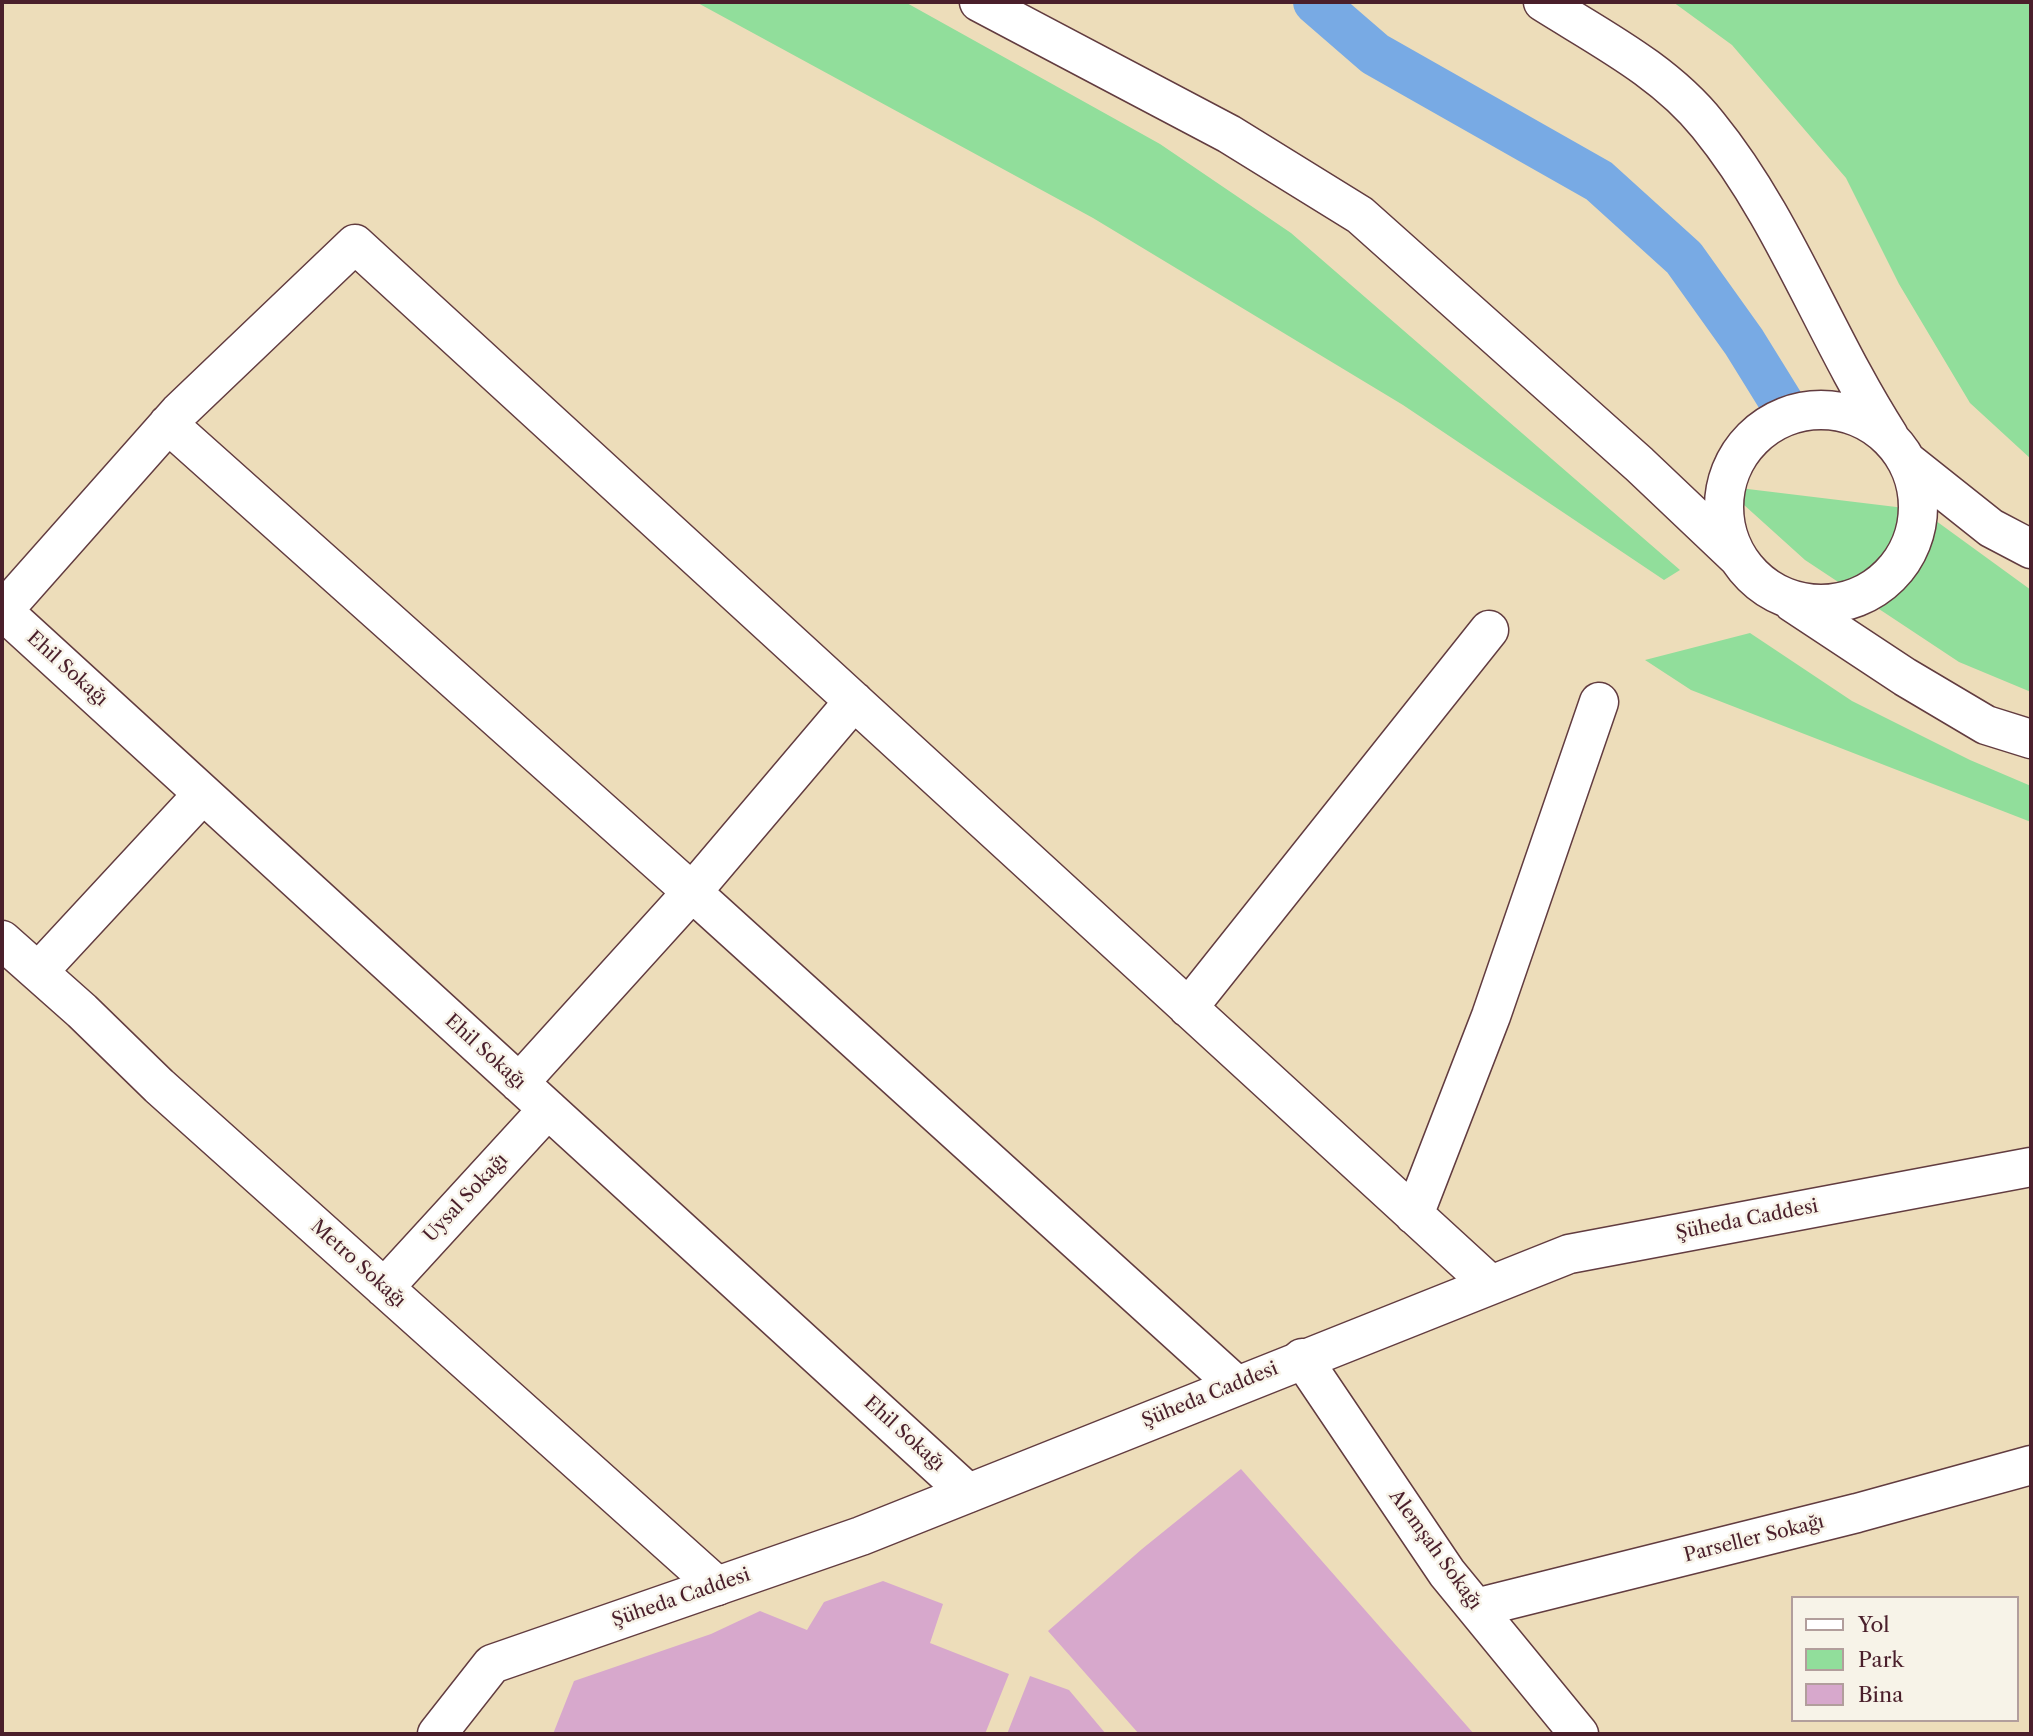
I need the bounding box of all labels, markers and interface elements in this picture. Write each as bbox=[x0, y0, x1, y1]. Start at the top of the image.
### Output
street label: Ehil Sokağı bbox=[22, 627, 112, 711]
street label: Ehil Sokağı bbox=[440, 1010, 530, 1094]
street label: Uysal Sokağı bbox=[419, 1149, 513, 1247]
street label: Şüheda Caddesi bbox=[1674, 1195, 1820, 1245]
street label: Metro Sokağı bbox=[306, 1215, 410, 1313]
street label: Şüheda Caddesi bbox=[1139, 1357, 1281, 1433]
street label: Ehil Sokağı bbox=[859, 1392, 949, 1476]
street label: Alemşah Sokağı bbox=[1384, 1486, 1486, 1614]
street label: Parseller Sokağı bbox=[1682, 1511, 1826, 1567]
street label: Şüheda Caddesi bbox=[609, 1564, 753, 1632]
legend bbox=[1792, 1596, 2019, 1722]
text: Yol bbox=[1858, 1612, 1890, 1637]
text: Park bbox=[1858, 1647, 1904, 1672]
text: Bina bbox=[1858, 1682, 1903, 1707]

